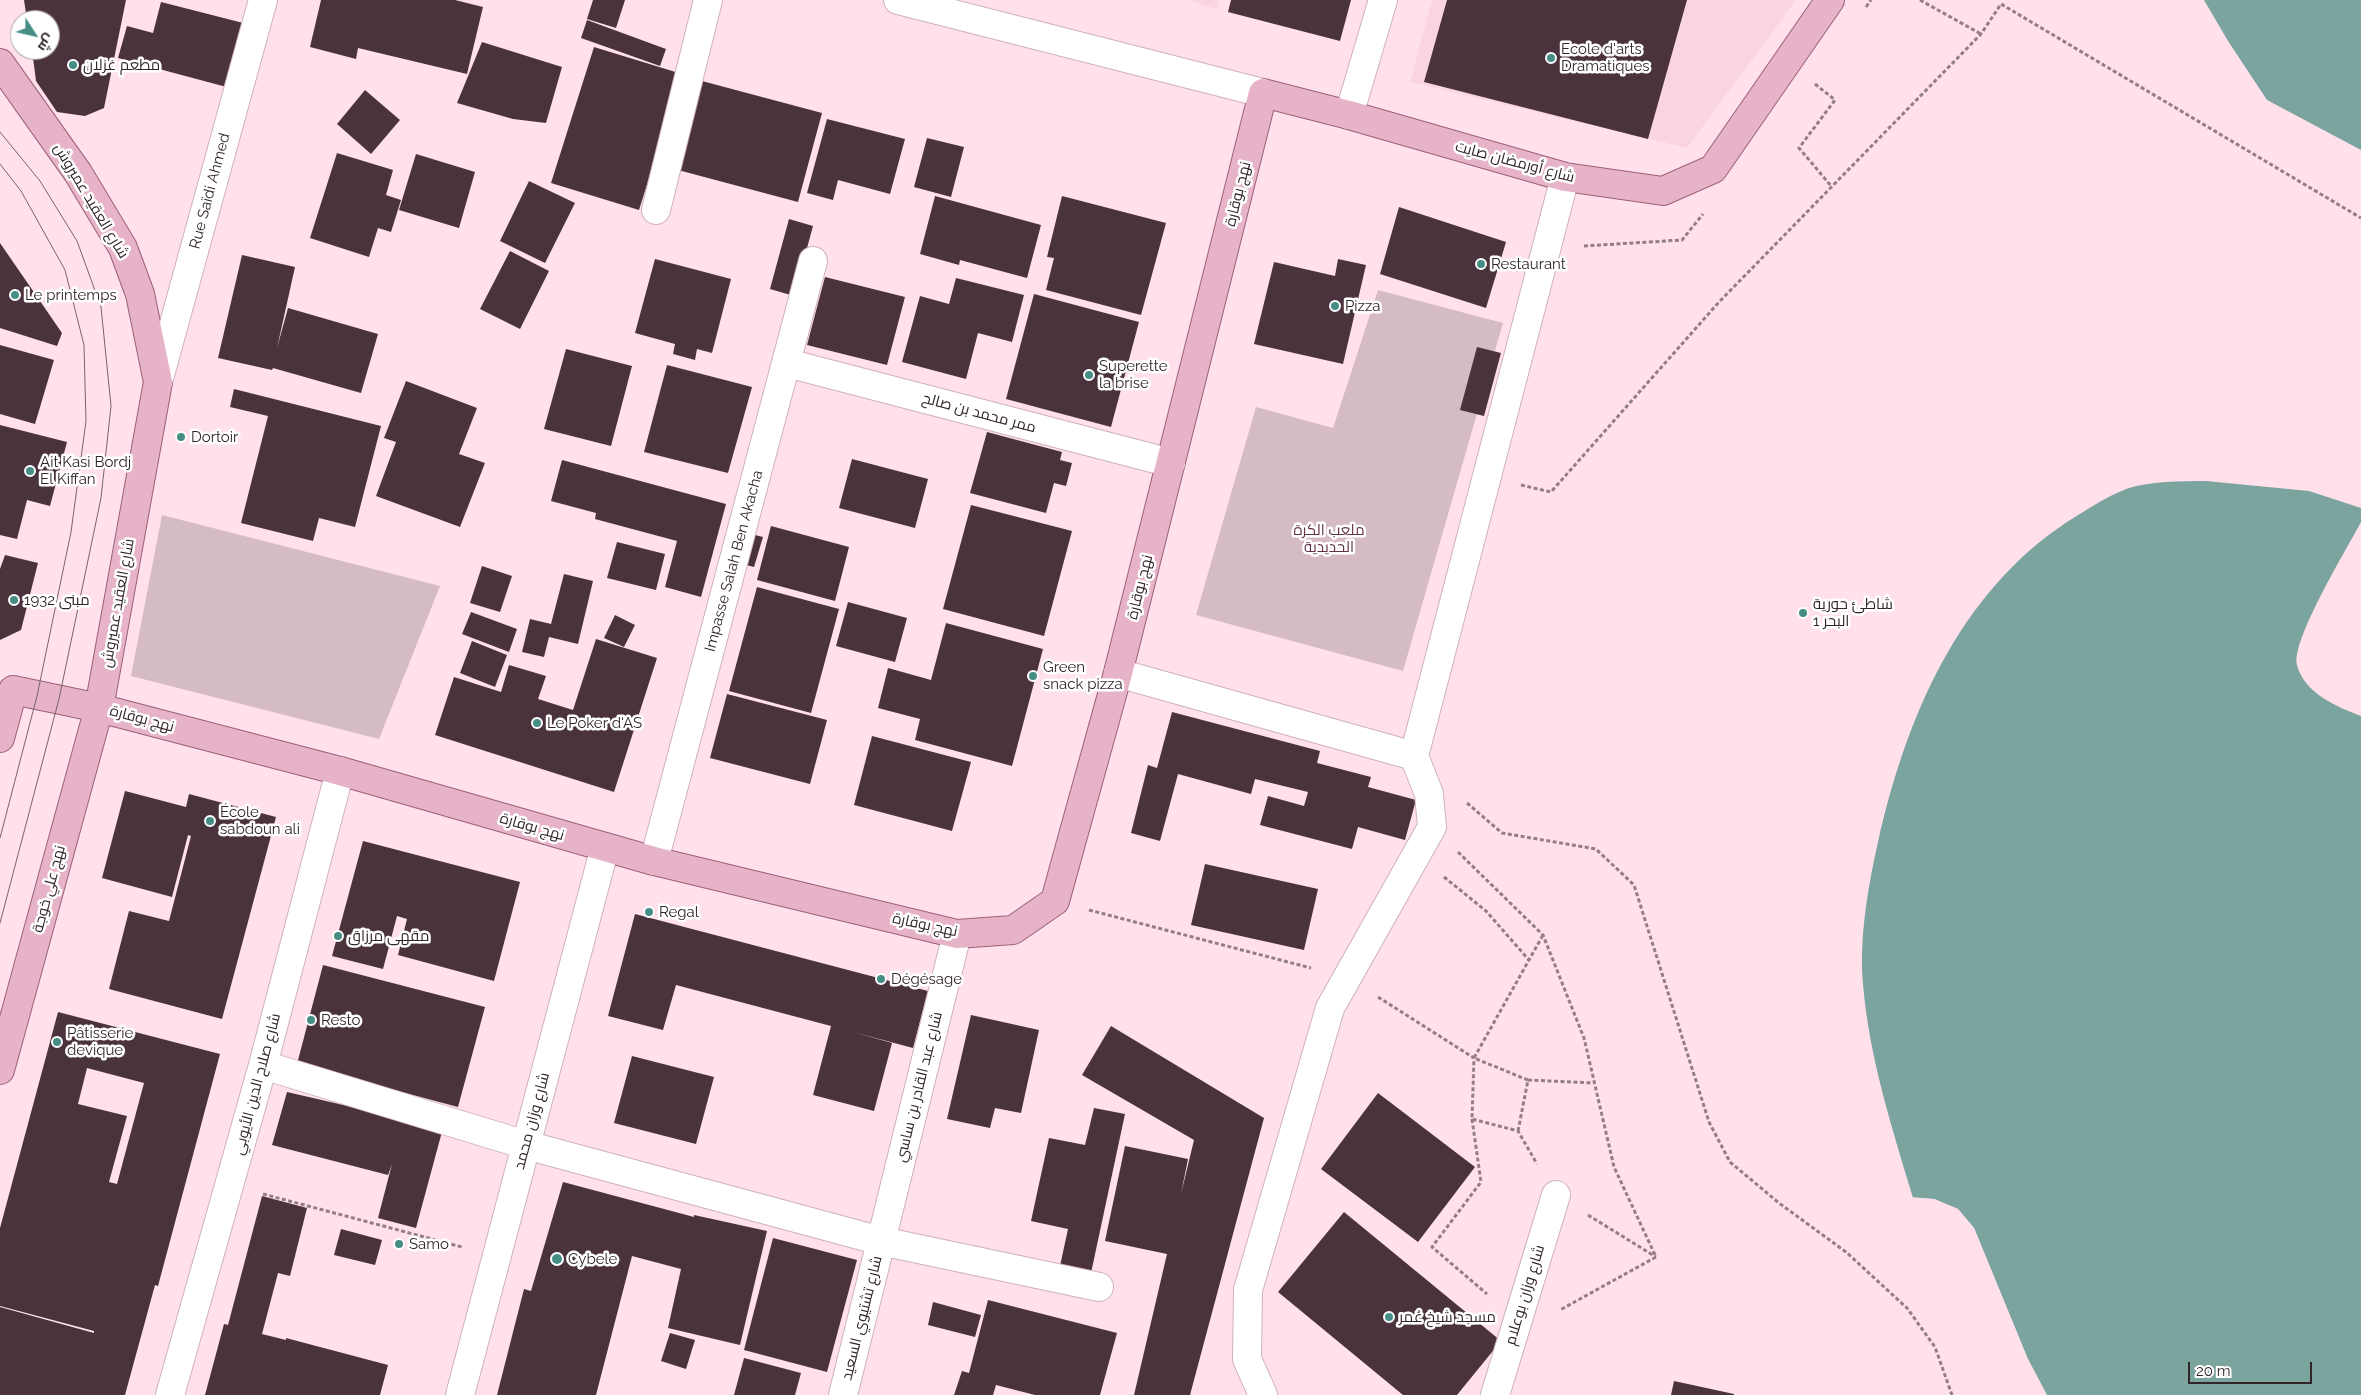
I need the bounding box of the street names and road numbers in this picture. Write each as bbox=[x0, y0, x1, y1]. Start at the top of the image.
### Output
street label: Rue Saïdi Ahmed bbox=[186, 131, 234, 251]
street label: شارع أورمضان صايت bbox=[1453, 137, 1577, 187]
street label: شارع العقيد عميروش bbox=[50, 140, 132, 262]
street label: نهج بوقارة bbox=[1221, 160, 1255, 228]
street label: ممر محمد بن صالح bbox=[920, 389, 1038, 437]
street label: Impasse Salah Ben Akacha bbox=[701, 468, 767, 654]
street label: شارع العقيد عميروش bbox=[98, 537, 138, 669]
street label: نهج بوقارة bbox=[1123, 553, 1157, 621]
street label: نهج بوقارة bbox=[108, 702, 176, 736]
street label: نهج بوقارة bbox=[498, 809, 566, 845]
street label: نهج علي خوجة bbox=[29, 843, 69, 935]
street label: نهج بوقارة bbox=[891, 909, 959, 941]
street label: شارع عبد القادر بن ساسي bbox=[892, 1010, 946, 1164]
street label: شارع صلاح الدين الأيوبي bbox=[229, 1011, 285, 1157]
street label: شارع وزان محمد bbox=[510, 1071, 554, 1171]
street label: شارع وزان بوعلام bbox=[1501, 1243, 1549, 1347]
street label: شارع تشتيوي السعيد bbox=[838, 1254, 886, 1382]

